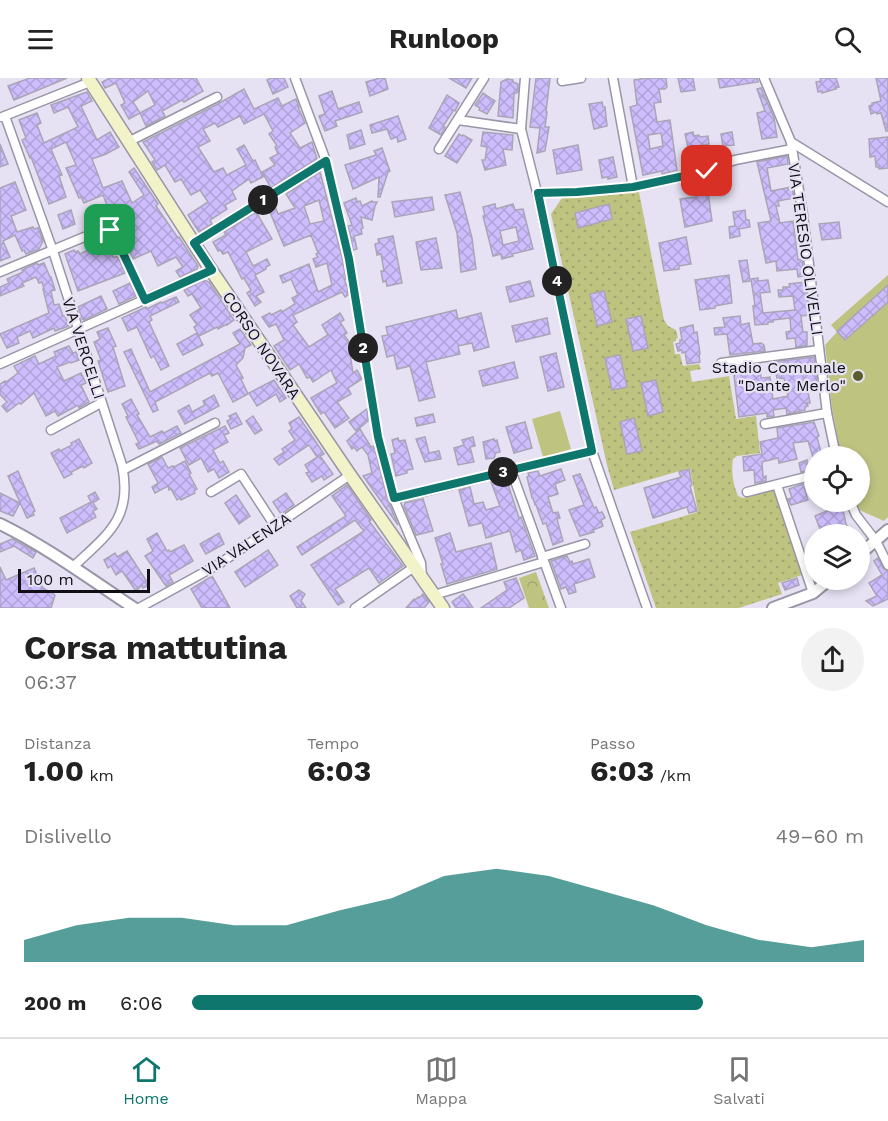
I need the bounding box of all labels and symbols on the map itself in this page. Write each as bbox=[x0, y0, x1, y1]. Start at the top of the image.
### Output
pin bbox=[681, 145, 732, 196]
street label: VIA TERESIO OLIVELLI bbox=[784, 162, 827, 336]
pin: 1 bbox=[248, 185, 278, 215]
pin bbox=[84, 204, 135, 255]
pin: 4 bbox=[542, 266, 572, 296]
street label: CORSO NOVARA bbox=[219, 288, 305, 403]
street label: VIA VERCELLI bbox=[58, 295, 109, 402]
pin: 2 bbox=[348, 333, 378, 363]
place label: Stadio Comunale "Dante Merlo" bbox=[712, 358, 846, 395]
marker: Stadio Comunale "Dante Merlo" bbox=[851, 369, 865, 383]
pin: 3 bbox=[488, 457, 518, 487]
street label: VIA VALENZA bbox=[198, 508, 295, 580]
scale bar bbox=[18, 566, 150, 594]

